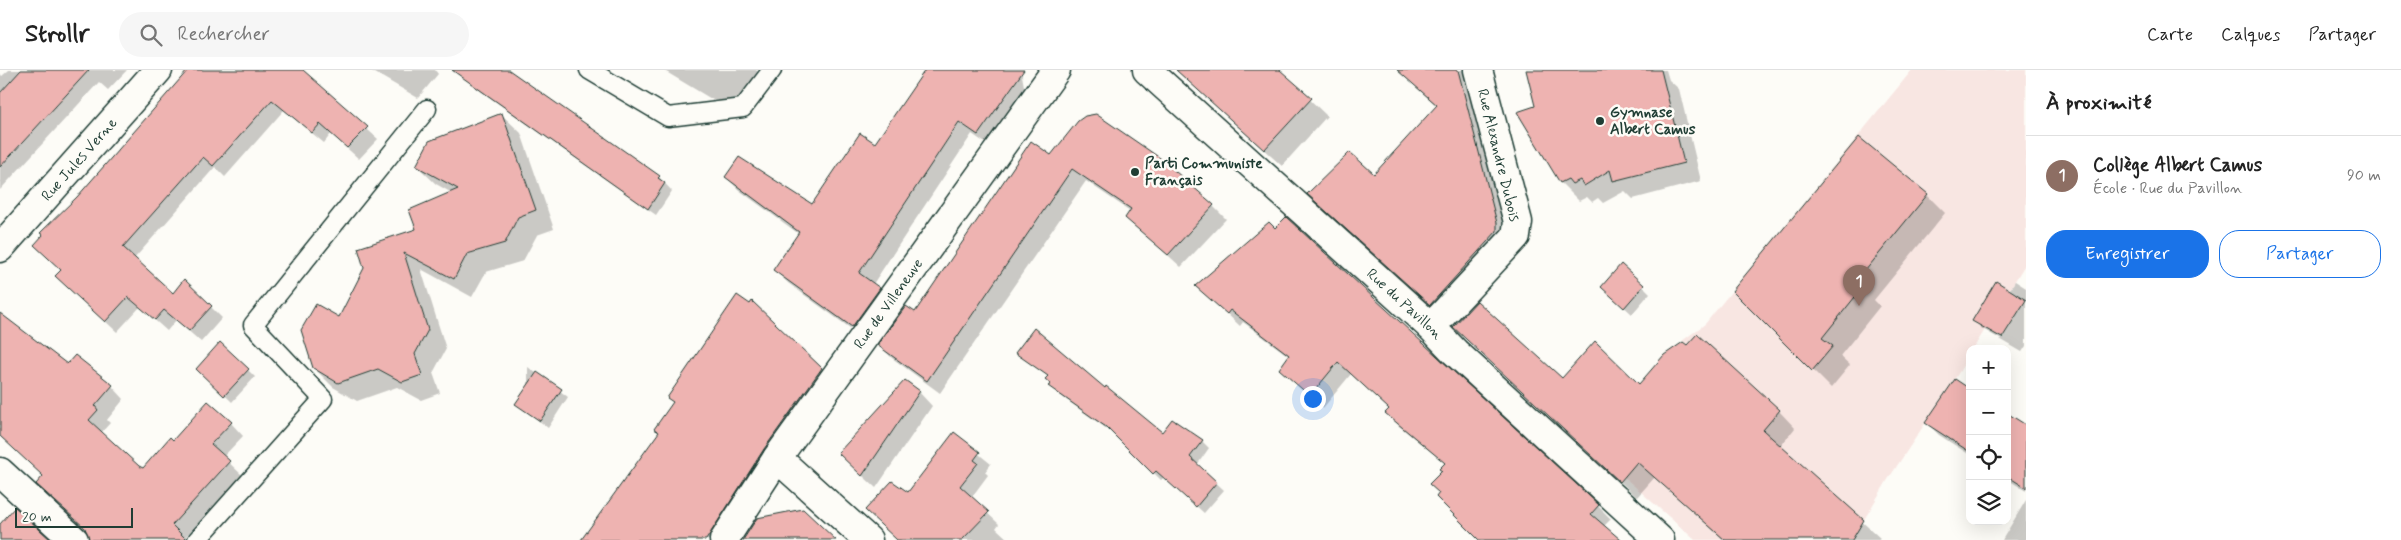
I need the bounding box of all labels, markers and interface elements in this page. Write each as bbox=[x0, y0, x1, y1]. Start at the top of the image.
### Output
search box bbox=[119, 12, 469, 57]
text: Strollr bbox=[25, 19, 89, 50]
icon: search bbox=[137, 21, 165, 49]
text: Rechercher bbox=[177, 22, 270, 47]
text: Carte bbox=[2147, 23, 2193, 47]
text: Calques bbox=[2221, 23, 2280, 47]
text: Partager bbox=[2308, 23, 2376, 47]
street label: Rue Alexandre Dubois bbox=[1472, 87, 1524, 224]
text: À proximité bbox=[2046, 89, 2152, 117]
place label: Gymnase Albert Camus bbox=[1610, 103, 1696, 140]
street label: Rue Jules Verne bbox=[37, 114, 122, 206]
marker: Gymnase Albert Camus bbox=[1594, 115, 1606, 127]
text: Collège Albert Camus bbox=[2093, 153, 2262, 178]
place label: Parti Communiste Français bbox=[1145, 154, 1263, 191]
text: 1 bbox=[2058, 165, 2066, 186]
text: 90 m bbox=[2347, 165, 2381, 186]
marker: Parti Communiste Français bbox=[1129, 166, 1141, 178]
text: École · Rue du Pavillon bbox=[2093, 178, 2242, 199]
button: Enregistrer bbox=[2046, 230, 2209, 278]
button: Partager bbox=[2219, 230, 2381, 278]
street label: Rue de Villeneuve bbox=[850, 255, 928, 353]
street label: Rue du Pavillon bbox=[1362, 264, 1447, 344]
pin: 1 bbox=[1843, 265, 1875, 306]
map controls bbox=[1966, 345, 2011, 525]
button: + bbox=[1966, 345, 2011, 390]
your location bbox=[1300, 386, 1326, 412]
button: − bbox=[1966, 390, 2011, 435]
button: locate bbox=[1966, 435, 2011, 480]
button: layers bbox=[1966, 480, 2011, 525]
scale bar bbox=[15, 505, 132, 528]
text: 20 m bbox=[22, 508, 52, 526]

